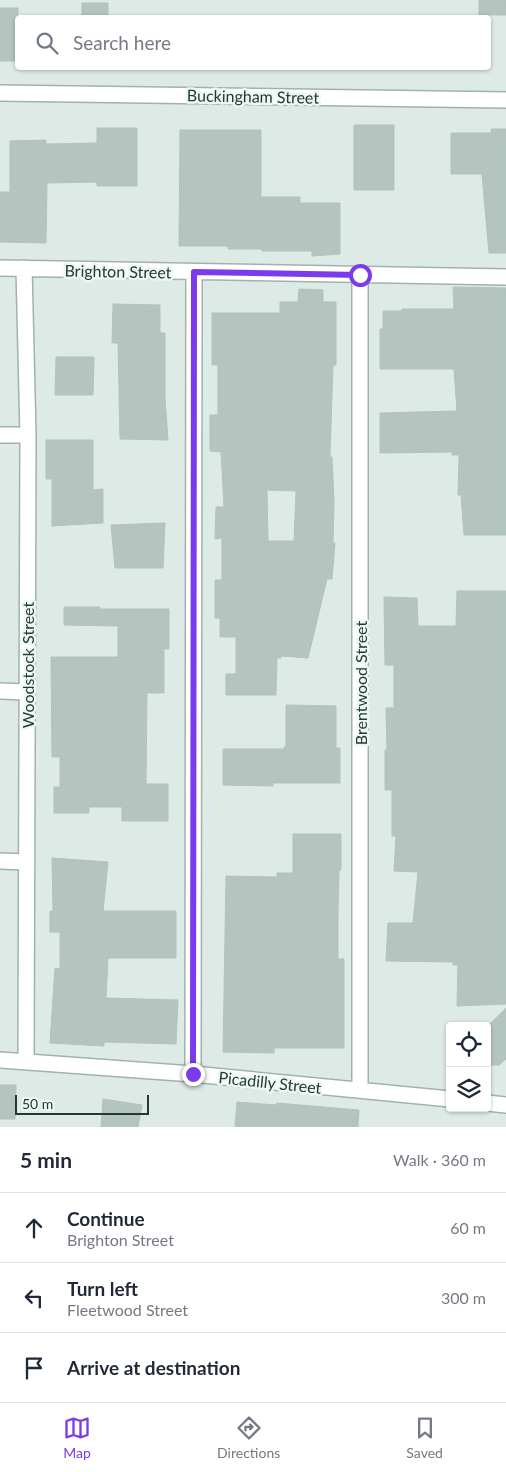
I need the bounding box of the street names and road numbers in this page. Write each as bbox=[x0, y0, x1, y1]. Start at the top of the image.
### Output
street label: Buckingham Street bbox=[187, 85, 320, 107]
street label: Brighton Street bbox=[64, 261, 172, 281]
street label: Woodstock Street bbox=[18, 602, 37, 728]
street label: Brentwood Street bbox=[351, 621, 370, 745]
street label: Picadilly Street bbox=[218, 1067, 323, 1097]

